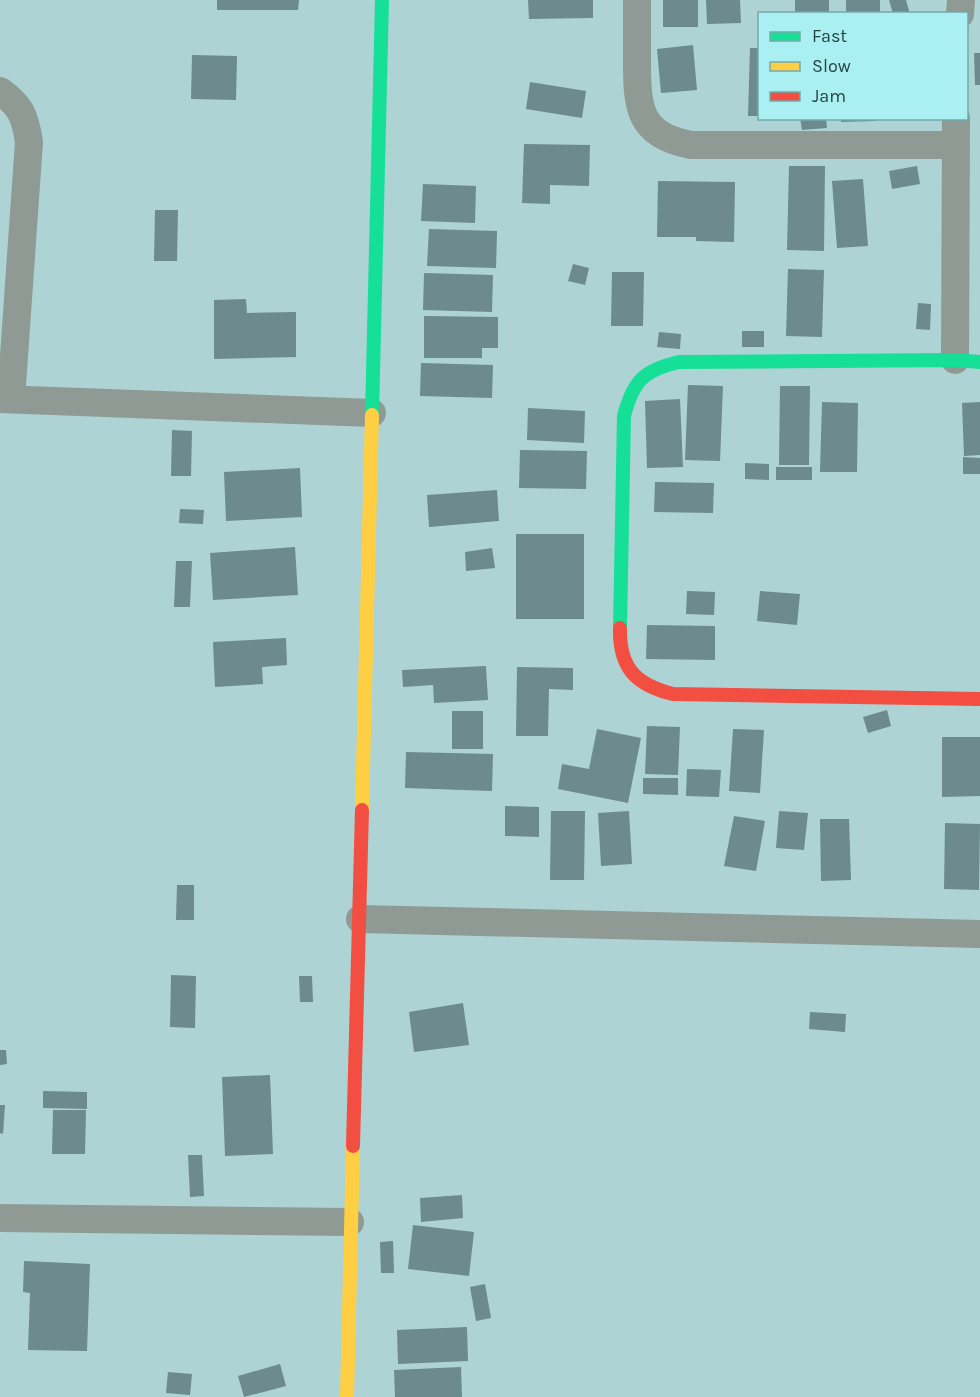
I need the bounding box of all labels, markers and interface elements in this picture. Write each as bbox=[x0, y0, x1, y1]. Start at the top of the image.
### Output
legend bbox=[758, 12, 968, 120]
text: Fast bbox=[812, 25, 847, 47]
text: Slow bbox=[812, 55, 851, 77]
text: Jam bbox=[812, 85, 846, 107]

